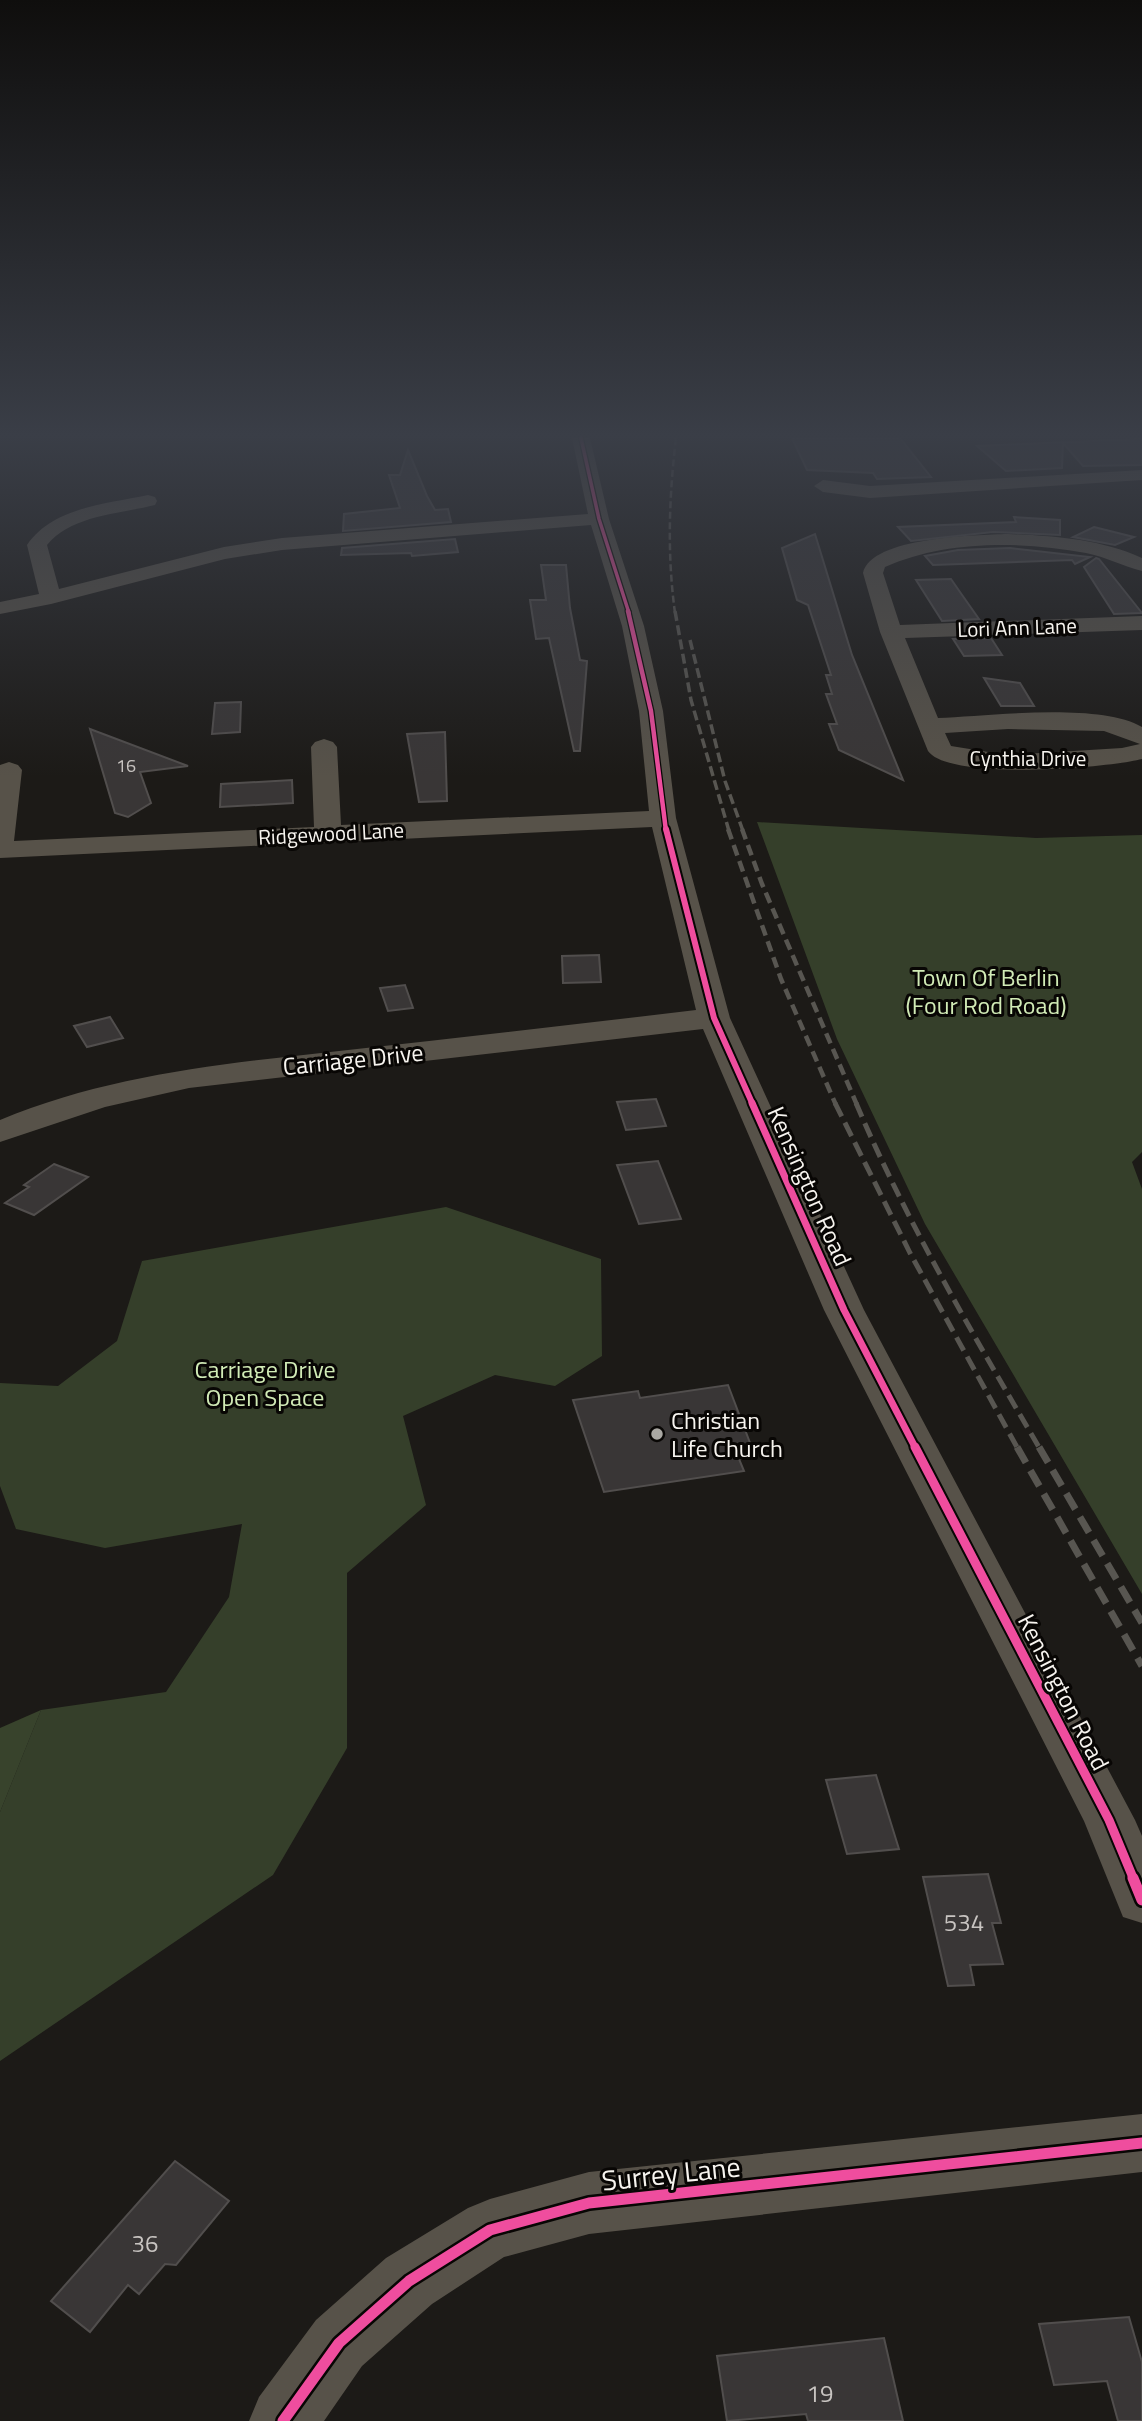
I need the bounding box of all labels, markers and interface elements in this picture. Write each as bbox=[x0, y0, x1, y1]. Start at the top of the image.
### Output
street label: Lori Ann Lane bbox=[957, 609, 1077, 645]
street label: Cynthia Drive bbox=[970, 742, 1086, 774]
house number: 16 bbox=[116, 752, 136, 779]
street label: Ridgewood Lane bbox=[257, 813, 405, 853]
park label: Town Of Berlin (Four Rod Road) bbox=[905, 959, 1067, 1023]
street label: Carriage Drive bbox=[281, 1034, 425, 1084]
street label: Kensington Road bbox=[759, 1100, 861, 1272]
park label: Carriage Drive Open Space bbox=[194, 1351, 336, 1415]
place label: Christian Life Church bbox=[671, 1402, 783, 1466]
marker: Christian Life Church bbox=[649, 1426, 665, 1442]
street label: Kensington Road bbox=[1009, 1608, 1119, 1776]
house number: 534 bbox=[944, 1904, 984, 1940]
street label: Surrey Lane bbox=[599, 2144, 743, 2202]
house number: 36 bbox=[132, 2225, 158, 2261]
house number: 19 bbox=[807, 2375, 833, 2411]

